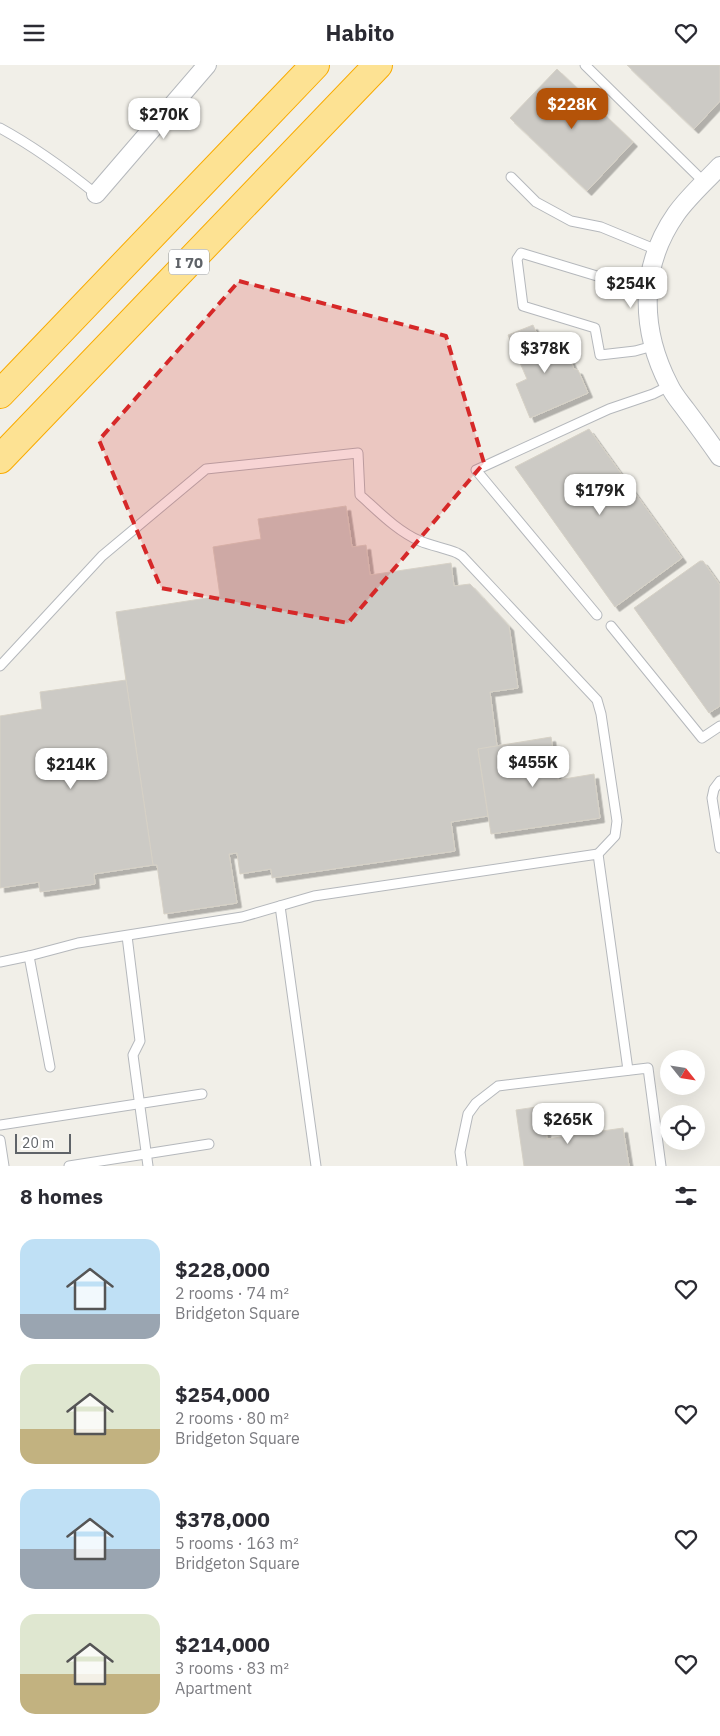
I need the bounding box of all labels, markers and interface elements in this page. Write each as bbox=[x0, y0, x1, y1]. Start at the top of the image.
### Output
text: Habito bbox=[326, 18, 394, 47]
icon: menu bbox=[20, 19, 48, 47]
icon: heart bbox=[672, 19, 700, 47]
pin: $228K bbox=[537, 87, 607, 130]
text: $228K bbox=[547, 94, 597, 114]
pin: $270K bbox=[129, 97, 199, 140]
text: $270K bbox=[139, 104, 189, 124]
road number: I 70 bbox=[169, 249, 209, 275]
pin: $254K bbox=[596, 267, 666, 309]
text: $254K bbox=[606, 273, 656, 293]
pin: $378K bbox=[510, 331, 580, 374]
text: $378K bbox=[520, 338, 570, 358]
pin: $179K bbox=[565, 473, 635, 516]
text: $179K bbox=[575, 480, 625, 500]
pin: $455K bbox=[498, 745, 568, 788]
pin: $214K bbox=[36, 747, 106, 790]
text: $455K bbox=[508, 752, 558, 772]
text: $214K bbox=[46, 754, 96, 774]
north arrow bbox=[660, 1050, 705, 1095]
map controls bbox=[660, 1050, 705, 1150]
pin: $265K bbox=[533, 1103, 603, 1145]
button: locate bbox=[660, 1105, 705, 1150]
text: $265K bbox=[543, 1109, 593, 1129]
scale bar bbox=[15, 1131, 71, 1154]
text: 20 m bbox=[22, 1134, 54, 1152]
text: 8 homes bbox=[20, 1182, 103, 1210]
icon: filters bbox=[672, 1182, 700, 1210]
text: $228,000 bbox=[175, 1255, 270, 1283]
icon: home bbox=[60, 1259, 120, 1319]
icon: heart bbox=[672, 1275, 700, 1303]
text: 2 rooms · 74 m² bbox=[175, 1283, 289, 1303]
text: Bridgeton Square bbox=[175, 1303, 300, 1323]
text: $254,000 bbox=[175, 1380, 270, 1408]
icon: home bbox=[60, 1384, 120, 1444]
icon: heart bbox=[672, 1400, 700, 1428]
text: 2 rooms · 80 m² bbox=[175, 1408, 289, 1428]
text: Bridgeton Square bbox=[175, 1428, 300, 1448]
text: $378,000 bbox=[175, 1505, 270, 1533]
icon: home bbox=[60, 1509, 120, 1569]
icon: heart bbox=[672, 1525, 700, 1553]
text: 5 rooms · 163 m² bbox=[175, 1533, 299, 1553]
text: Bridgeton Square bbox=[175, 1553, 300, 1573]
text: $214,000 bbox=[175, 1630, 270, 1658]
icon: home bbox=[60, 1634, 120, 1694]
icon: heart bbox=[672, 1650, 700, 1678]
text: 3 rooms · 83 m² bbox=[175, 1658, 289, 1678]
text: Apartment bbox=[175, 1678, 252, 1698]

